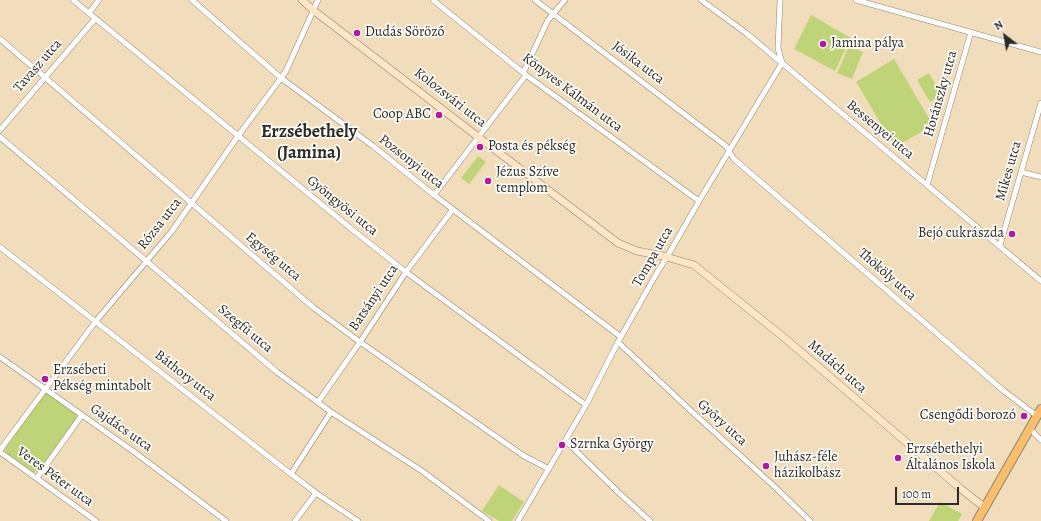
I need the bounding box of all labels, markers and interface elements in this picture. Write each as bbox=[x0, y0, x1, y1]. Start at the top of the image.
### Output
north arrow bbox=[985, 16, 1025, 56]
text: N bbox=[991, 17, 1006, 34]
place label: Dudás Söröző bbox=[365, 25, 445, 41]
marker: Dudás Söröző bbox=[352, 28, 362, 38]
street label: Tavasz utca bbox=[10, 36, 66, 96]
place label: Jamina pálya bbox=[831, 36, 904, 52]
street label: Jósika utca bbox=[609, 38, 667, 88]
marker: Jamina pálya bbox=[818, 39, 828, 49]
street label: Horánszky utca bbox=[921, 49, 961, 139]
street label: Könyves Kálmán utca bbox=[518, 50, 626, 136]
street label: Kolozsvári utca bbox=[411, 65, 489, 131]
street label: Bessenyei utca bbox=[843, 97, 917, 163]
place label: Coop ABC bbox=[373, 107, 431, 123]
marker: Coop ABC bbox=[434, 110, 444, 120]
district label: Erzsébethely (Jamina) bbox=[261, 122, 357, 164]
street label: Pozsonyi utca bbox=[375, 131, 447, 193]
place label: Posta és pékség bbox=[488, 139, 576, 155]
street label: Mikes utca bbox=[992, 139, 1026, 203]
marker: Posta és pékség bbox=[475, 142, 485, 152]
place label: Jézus Szíve templom bbox=[496, 165, 559, 198]
street label: Gyöngyösi utca bbox=[303, 172, 381, 240]
marker: Jézus Szíve templom bbox=[483, 176, 493, 186]
street label: Rózsa utca bbox=[135, 195, 185, 253]
street label: Tompa utca bbox=[629, 224, 677, 290]
place label: Bejó cukrászda bbox=[918, 226, 1004, 242]
street label: Egység utca bbox=[242, 229, 304, 285]
marker: Bejó cukrászda bbox=[1007, 229, 1017, 239]
street label: Thököly utca bbox=[855, 245, 919, 305]
street label: Batsányi utca bbox=[346, 262, 402, 334]
street label: Szegfű utca bbox=[214, 301, 276, 357]
street label: Madách utca bbox=[804, 337, 870, 397]
street label: Báthory utca bbox=[151, 347, 219, 405]
place label: Erzsébeti Pékség mintabolt bbox=[53, 363, 151, 396]
marker: Erzsébeti Pékség mintabolt bbox=[40, 374, 50, 384]
street label: Győry utca bbox=[694, 396, 750, 450]
street label: Gajdács utca bbox=[87, 400, 155, 456]
place label: Csengődi borozó bbox=[920, 408, 1016, 424]
marker: Csengődi borozó bbox=[1019, 411, 1029, 421]
place label: Szrnka György bbox=[570, 437, 654, 453]
marker: Szrnka György bbox=[557, 440, 567, 450]
place label: Erzsébethelyi Általános Iskola bbox=[906, 442, 995, 474]
street label: Veres Péter utca bbox=[13, 444, 97, 510]
place label: Juhász-féle házikolbász bbox=[774, 450, 841, 482]
marker: Erzsébethelyi Általános Iskola bbox=[893, 453, 903, 463]
marker: Juhász-féle házikolbász bbox=[761, 461, 771, 471]
scale bar bbox=[897, 479, 961, 505]
text: 100 m bbox=[902, 486, 931, 502]

